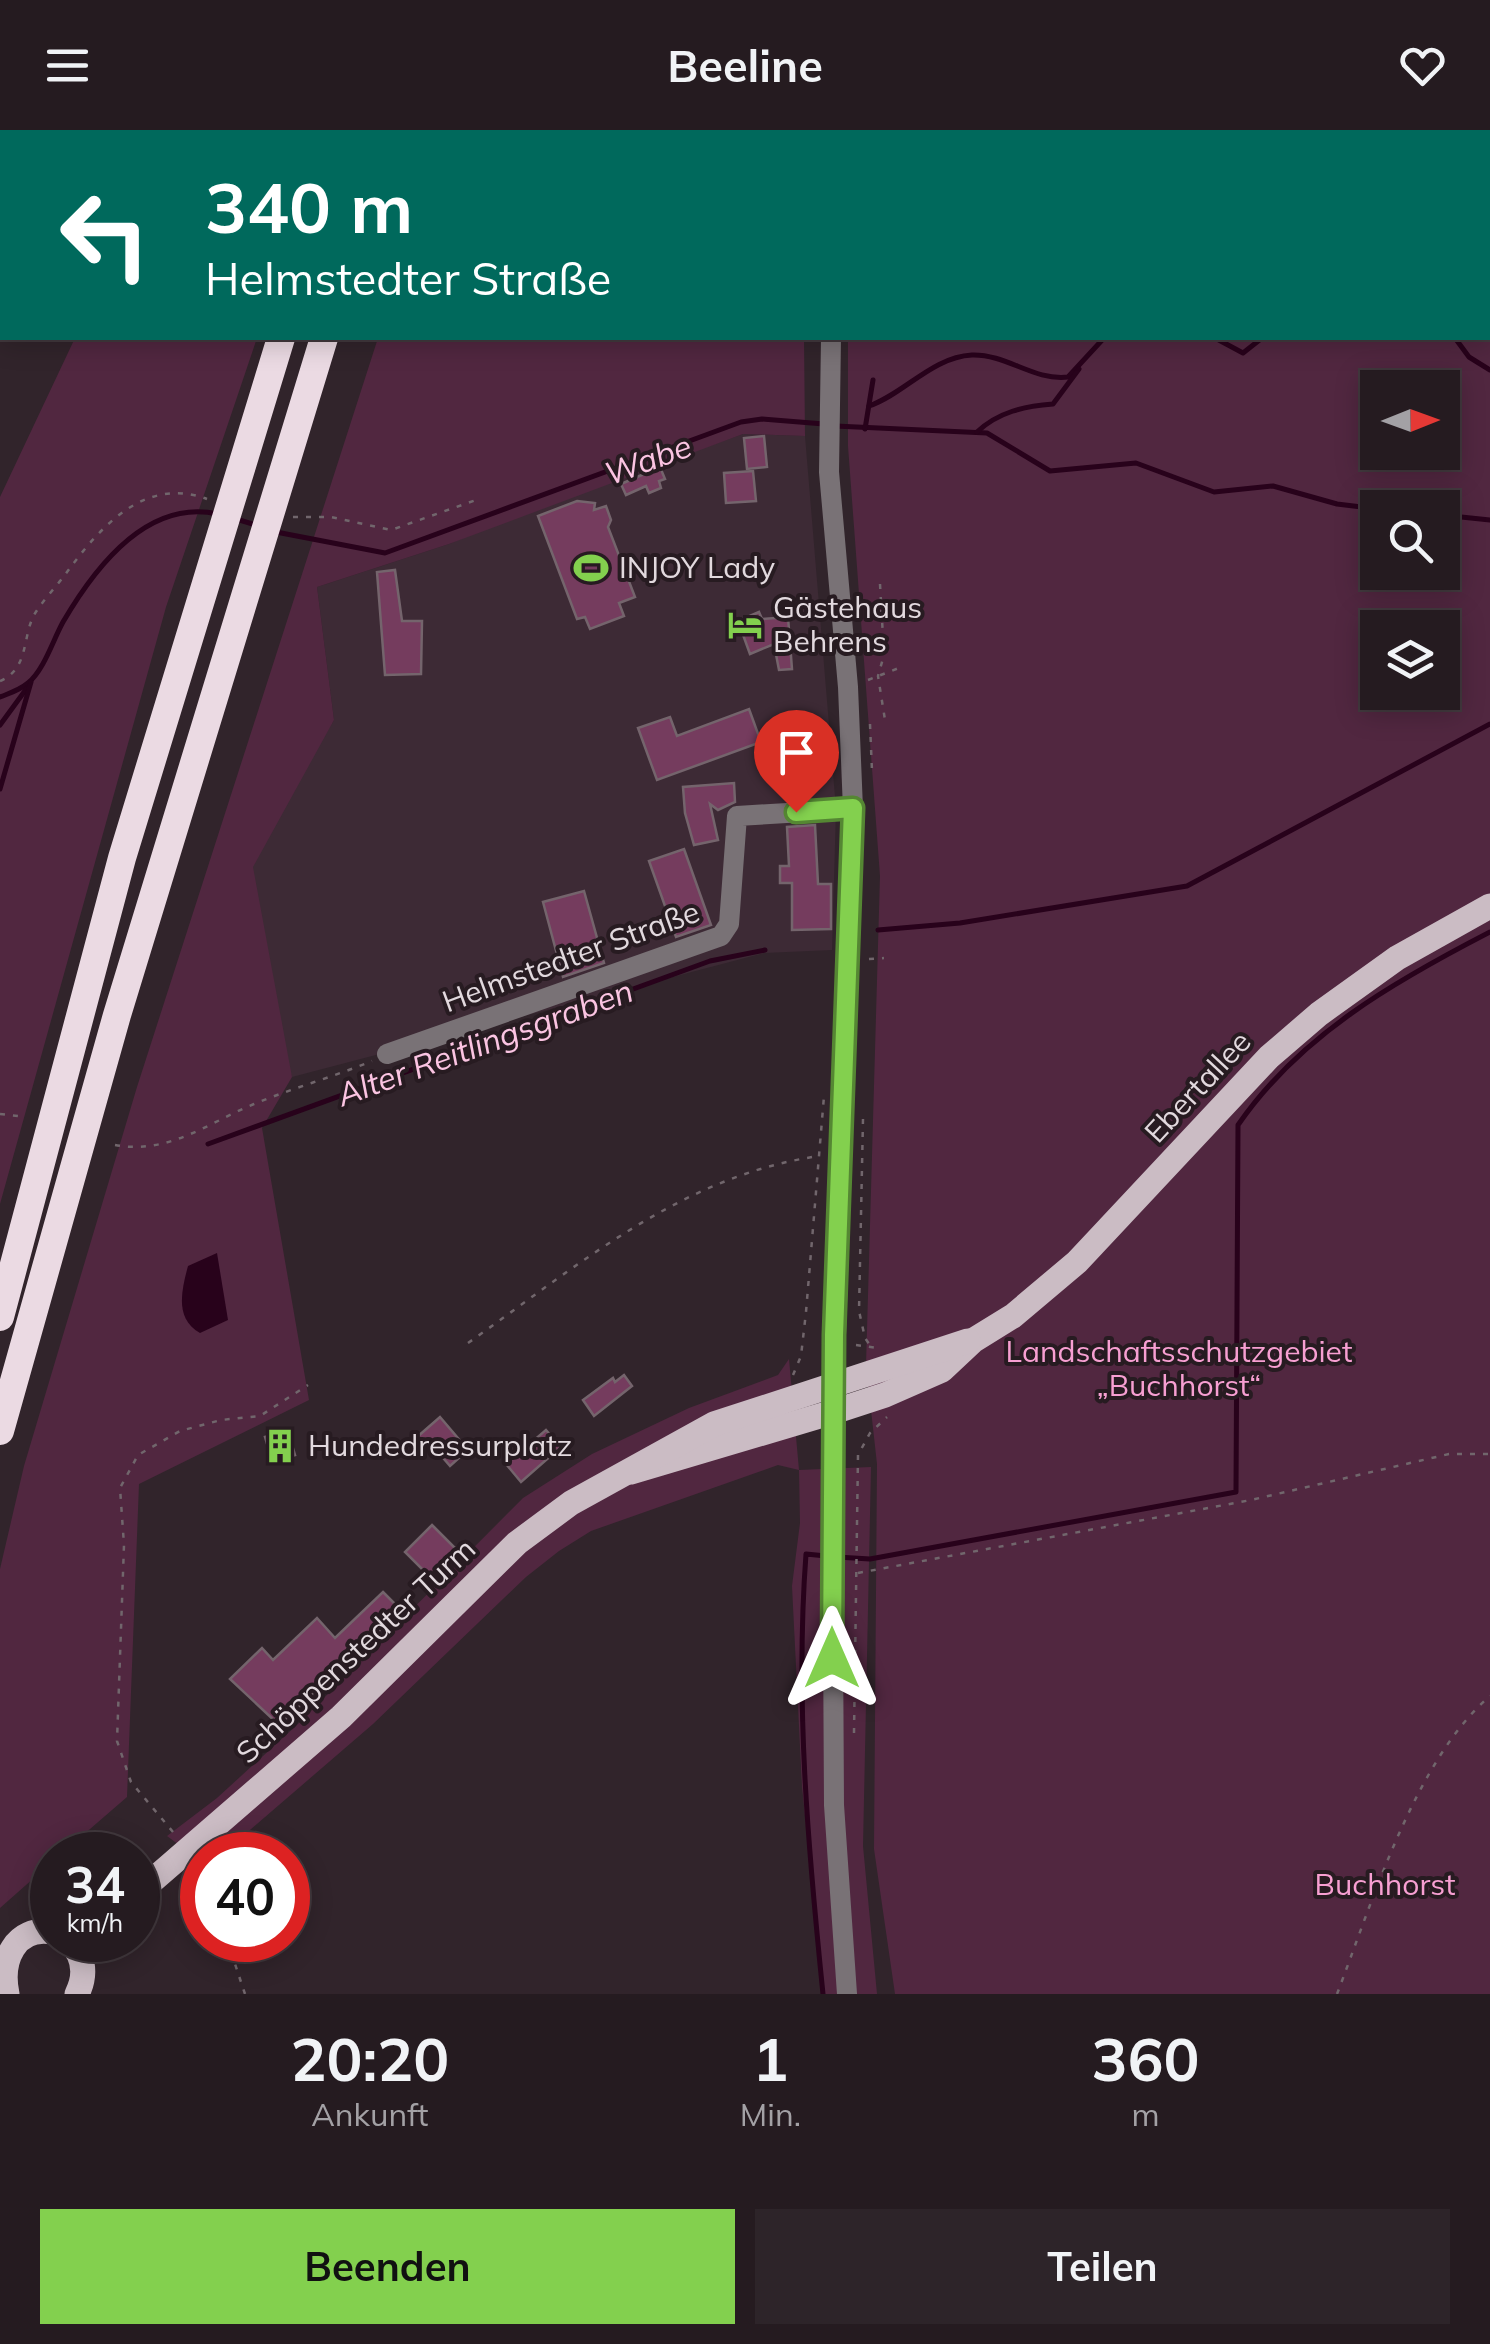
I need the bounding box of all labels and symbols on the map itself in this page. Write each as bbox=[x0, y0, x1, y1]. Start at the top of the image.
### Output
north arrow bbox=[1360, 370, 1460, 470]
water label: Wabe bbox=[599, 425, 697, 493]
place label: INJOY Lady bbox=[619, 548, 775, 586]
sports icon: INJOY Lady bbox=[572, 549, 610, 587]
place label: Gästehaus Behrens bbox=[773, 588, 922, 660]
hotel icon: Gästehaus Behrens bbox=[726, 606, 764, 644]
pin bbox=[754, 710, 839, 813]
street label: Helmstedter Straße bbox=[437, 892, 704, 1020]
water label: Alter Reitlingsgraben bbox=[330, 970, 638, 1115]
street label: Ebertallee bbox=[1136, 1023, 1259, 1150]
park label: Landschaftsschutzgebiet „Buchhorst“ bbox=[1006, 1332, 1352, 1404]
place label: Hundedressurplatz bbox=[308, 1426, 572, 1464]
building icon: Hundedressurplatz bbox=[261, 1427, 299, 1465]
street label: Schöppenstedter Turm bbox=[228, 1529, 483, 1771]
position arrow bbox=[780, 1606, 884, 1710]
speed limit sign: 40 bbox=[180, 1832, 310, 1962]
park label: Buchhorst bbox=[1315, 1865, 1455, 1903]

